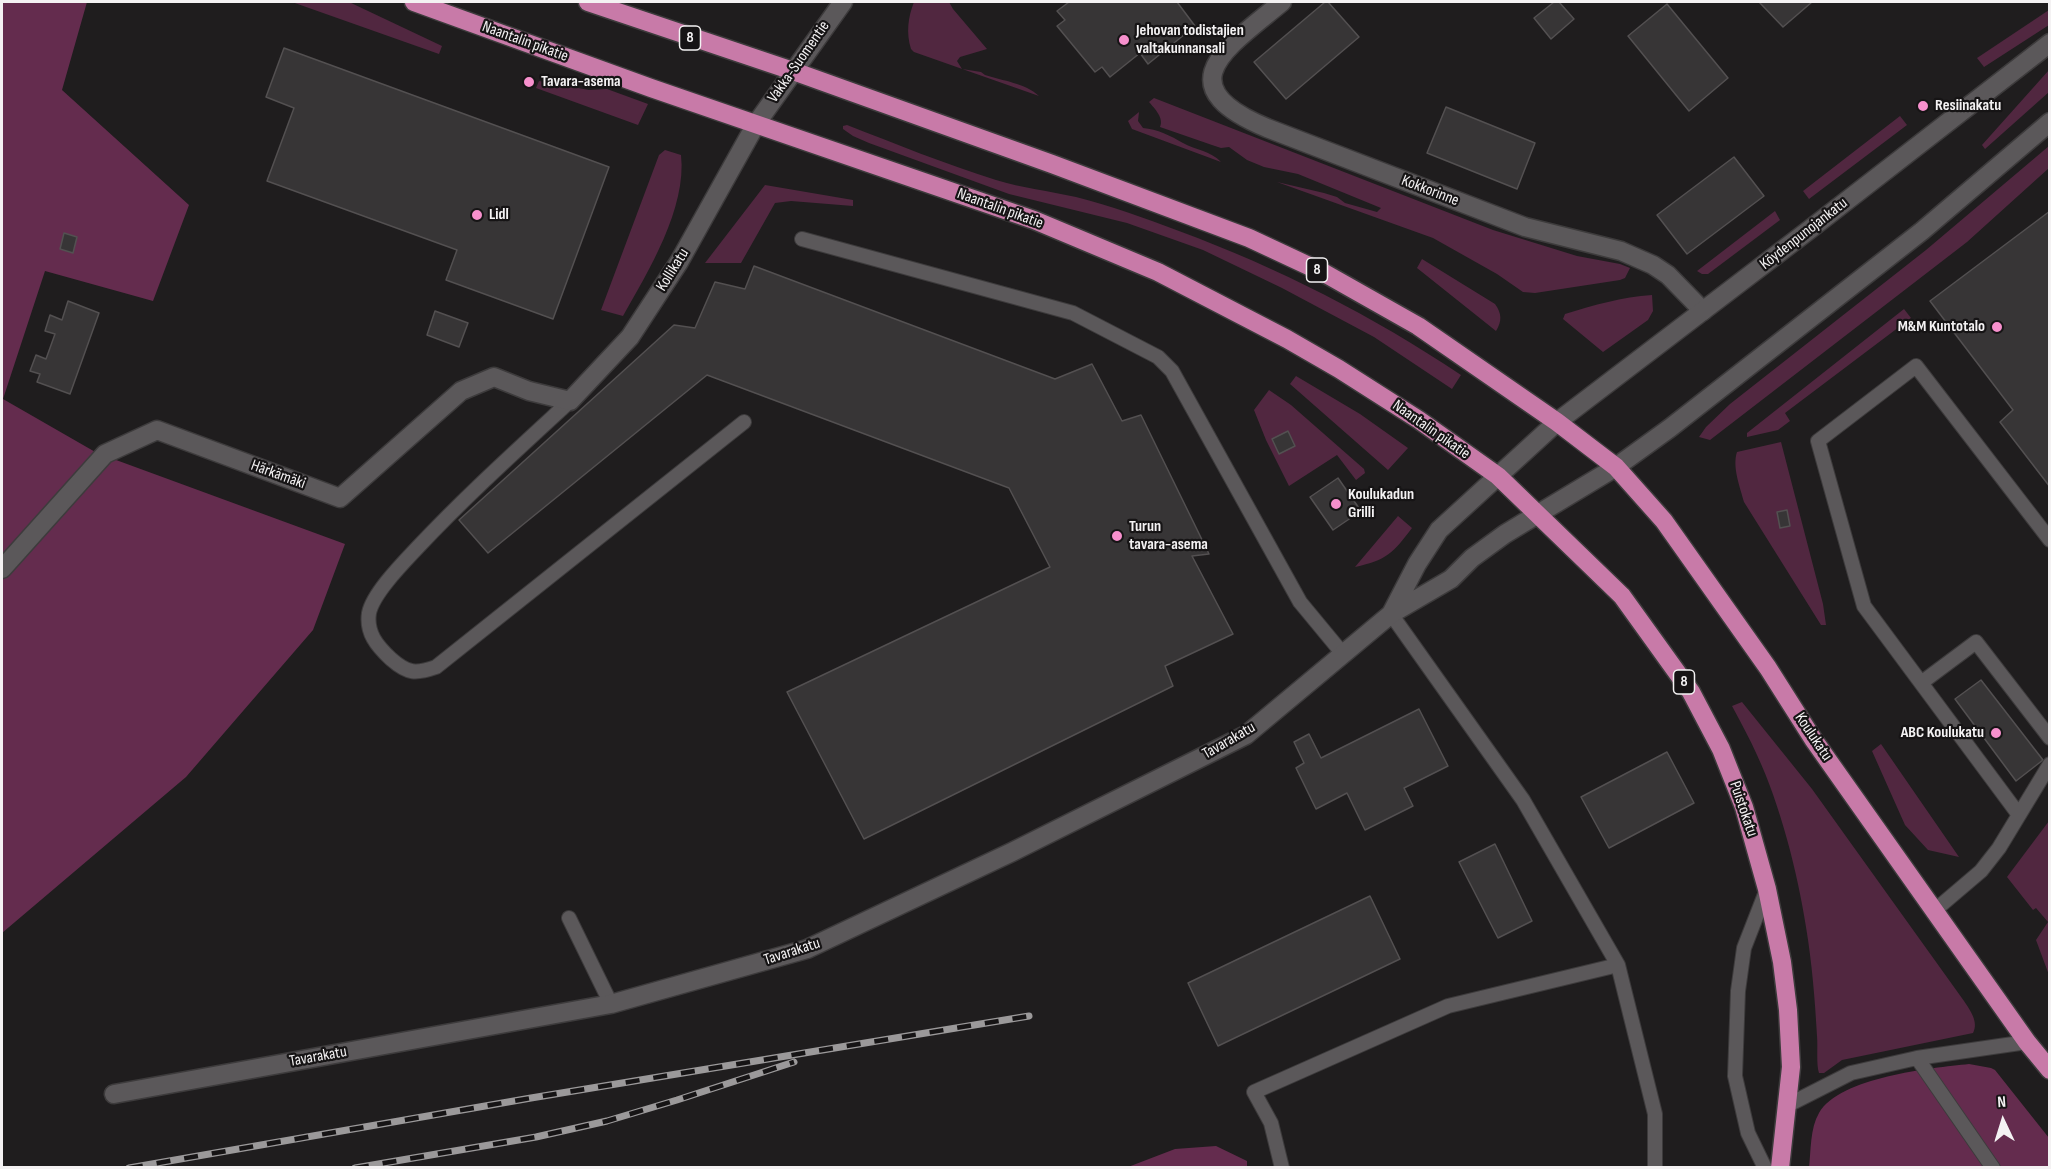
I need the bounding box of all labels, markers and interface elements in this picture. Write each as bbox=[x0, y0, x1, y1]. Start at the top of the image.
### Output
street label: Naantalin pikatie bbox=[479, 18, 571, 66]
street label: Vakka-Suomentie bbox=[764, 18, 834, 106]
place label: Jehovan todistajien valtakunnansali bbox=[1136, 21, 1244, 59]
road number: 8 bbox=[680, 26, 700, 50]
marker: Jehovan todistajien valtakunnansali bbox=[1117, 33, 1131, 47]
place label: Tavara-asema bbox=[541, 72, 621, 92]
marker: Tavara-asema bbox=[522, 75, 536, 89]
place label: Resiinakatu bbox=[1935, 96, 2001, 116]
marker: Resiinakatu bbox=[1916, 99, 1930, 113]
street label: Kokkorinne bbox=[1399, 171, 1461, 211]
street label: Naantalin pikatie bbox=[954, 185, 1046, 233]
street label: Köydenpunojankatu bbox=[1756, 194, 1852, 274]
place label: Lidl bbox=[489, 205, 509, 225]
marker: Lidl bbox=[470, 208, 484, 222]
street label: Kollikatu bbox=[652, 245, 694, 295]
road number: 8 bbox=[1306, 258, 1328, 282]
place label: M&M Kuntotalo bbox=[1898, 317, 1985, 337]
marker: M&M Kuntotalo bbox=[1990, 320, 2004, 334]
street label: Naantalin pikatie bbox=[1389, 396, 1473, 464]
street label: Härkämäki bbox=[248, 456, 308, 494]
place label: Koulukadun Grilli bbox=[1348, 485, 1414, 523]
marker: Koulukadun Grilli bbox=[1329, 497, 1343, 511]
place label: Turun tavara-asema bbox=[1129, 517, 1208, 555]
marker: Turun tavara-asema bbox=[1110, 529, 1124, 543]
road number: 8 bbox=[1674, 670, 1694, 694]
street label: Koulukatu bbox=[1790, 709, 1836, 765]
street label: Tavarakatu bbox=[1199, 718, 1259, 764]
place label: ABC Koulukatu bbox=[1901, 723, 1984, 743]
marker: ABC Koulukatu bbox=[1989, 726, 2003, 740]
street label: Puistokatu bbox=[1725, 779, 1761, 839]
street label: Tavarakatu bbox=[761, 934, 823, 970]
street label: Tavarakatu bbox=[288, 1043, 348, 1071]
north arrow bbox=[1973, 1091, 2033, 1151]
text: N bbox=[1997, 1093, 2007, 1112]

